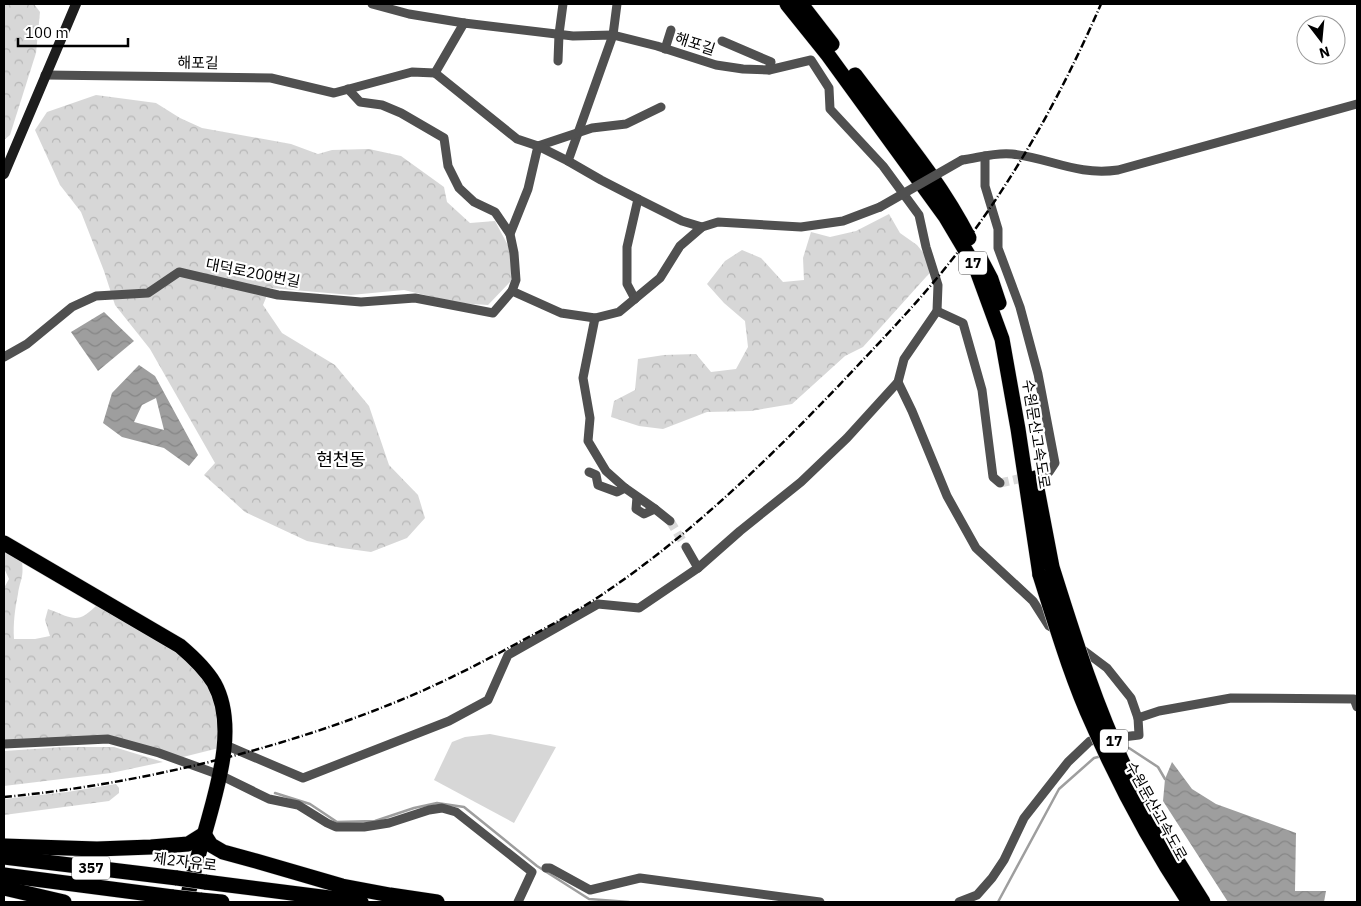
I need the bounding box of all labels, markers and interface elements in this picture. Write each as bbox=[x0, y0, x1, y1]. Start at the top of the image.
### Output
scale bar bbox=[18, 15, 128, 47]
north arrow bbox=[1296, 15, 1346, 65]
text: 100 m bbox=[25, 23, 69, 42]
street label: 해포길 bbox=[673, 28, 718, 59]
text: N bbox=[1317, 42, 1332, 63]
street label: 해포길 bbox=[177, 53, 219, 72]
road number: 17 bbox=[959, 252, 987, 274]
street label: 대덕로200번길 bbox=[204, 254, 302, 291]
street label: 수원문산고속도로 bbox=[1018, 378, 1055, 490]
district label: 현천동 bbox=[316, 448, 366, 471]
road number: 17 bbox=[1100, 729, 1128, 752]
street label: 수원문산고속도로 bbox=[1121, 758, 1192, 864]
street label: 제2자유로 bbox=[152, 848, 218, 875]
road number: 357 bbox=[72, 856, 110, 880]

